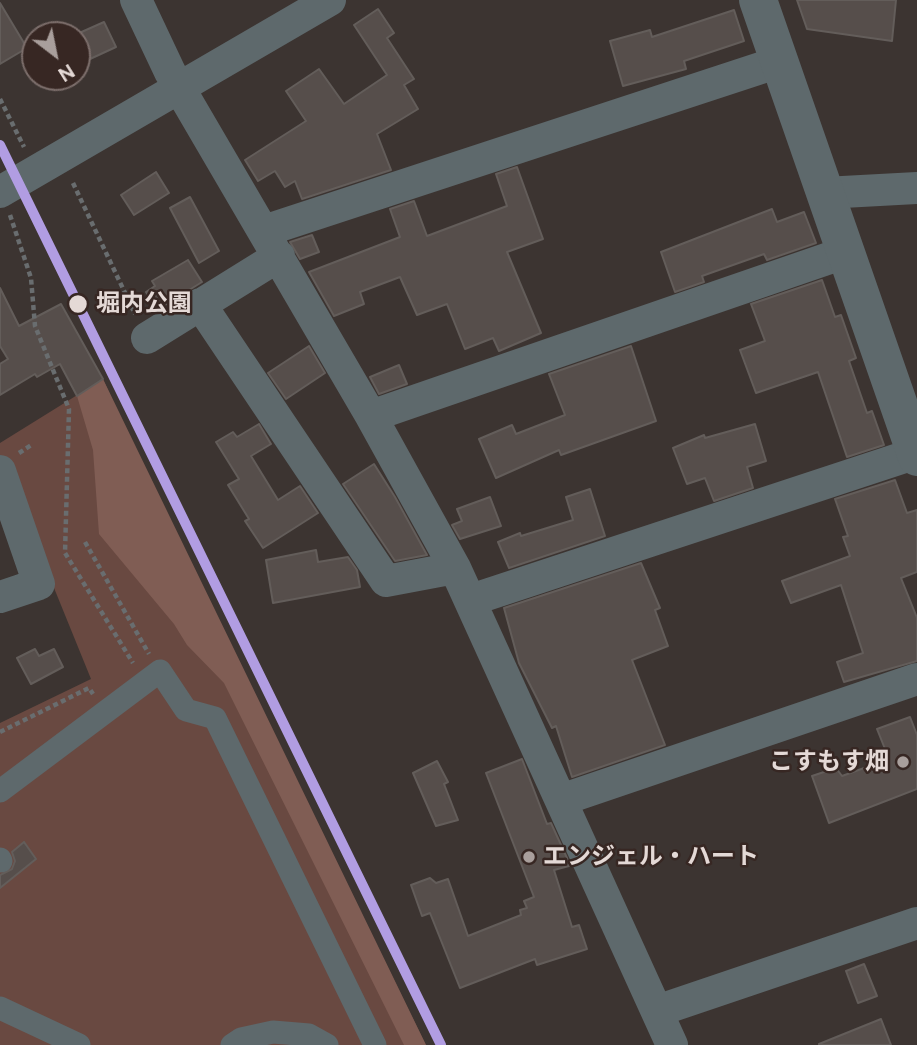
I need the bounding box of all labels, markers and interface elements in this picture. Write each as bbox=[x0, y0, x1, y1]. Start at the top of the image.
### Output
north arrow bbox=[21, 21, 91, 91]
text: N bbox=[54, 59, 79, 86]
place label: 堀内公園 bbox=[96, 290, 192, 318]
marker: 堀内公園 bbox=[67, 293, 89, 315]
place label: こすもす畑 bbox=[769, 748, 889, 776]
marker: こすもす畑 bbox=[895, 754, 911, 770]
place label: エンジェル・ハート bbox=[543, 843, 759, 871]
marker: エンジェル・ハート bbox=[521, 849, 537, 865]

